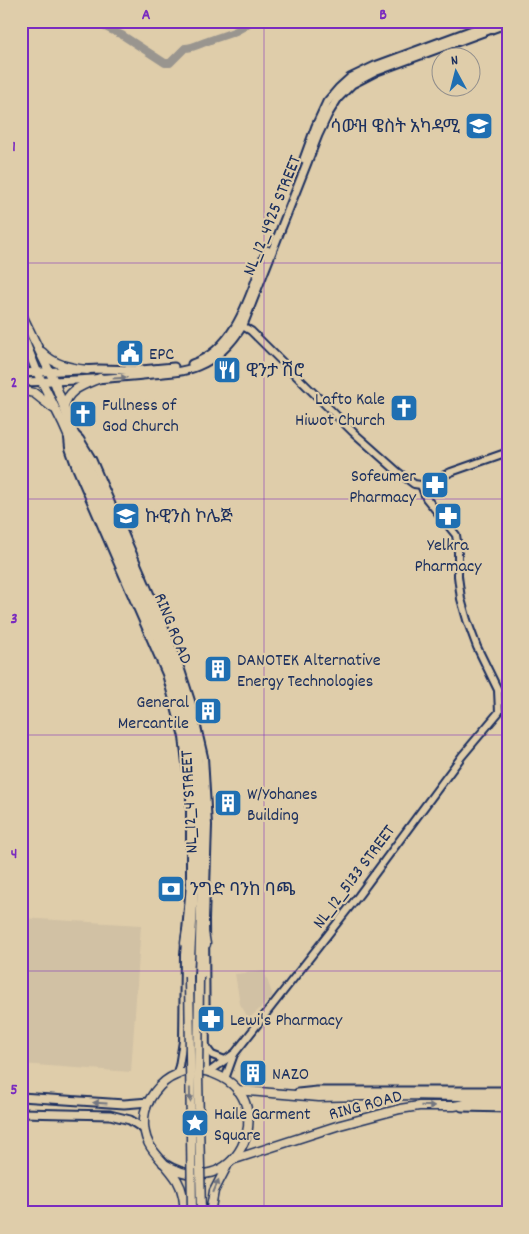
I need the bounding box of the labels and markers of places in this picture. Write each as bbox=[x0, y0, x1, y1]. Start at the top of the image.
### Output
school or university icon: ሳውዝ ዌስት አካዳሚ bbox=[464, 111, 494, 141]
place label: ሳውዝ ዌስት አካዳሚ bbox=[330, 116, 460, 141]
public building icon: EPC bbox=[115, 338, 145, 368]
place label: EPC bbox=[149, 343, 174, 368]
restaurant icon: ዊንታ ሽሮ bbox=[212, 355, 242, 385]
place label: ዊንታ ሽሮ bbox=[246, 360, 305, 385]
place label: Lafto Kale Hiwot Church bbox=[295, 388, 385, 434]
church icon: Lafto Kale Hiwot Church bbox=[389, 393, 419, 423]
place label: Fullness of God Church bbox=[102, 394, 179, 440]
church icon: Fullness of God Church bbox=[68, 399, 98, 429]
place label: Sofeumer Pharmacy bbox=[349, 465, 417, 511]
pharmacy icon: Sofeumer Pharmacy bbox=[420, 470, 450, 500]
school or university icon: ኩዊንስ ኮሌጅ bbox=[111, 501, 141, 531]
pharmacy icon: Yelkra Pharmacy bbox=[433, 501, 463, 531]
place label: ኩዊንስ ኮሌጅ bbox=[145, 506, 234, 531]
place label: Yelkra Pharmacy bbox=[415, 534, 482, 580]
place label: DANOTEK Alternative Energy Technologies bbox=[237, 649, 381, 695]
building icon: DANOTEK Alternative Energy Technologies bbox=[203, 654, 233, 684]
place label: General Mercantile bbox=[118, 691, 190, 737]
building icon: General Mercantile bbox=[193, 696, 223, 726]
place label: W/Yohanes Building bbox=[247, 783, 318, 829]
building icon: W/Yohanes Building bbox=[213, 788, 243, 818]
bank icon: ንግድ ባንከ ባጫ bbox=[156, 874, 186, 904]
place label: ንግድ ባንከ ባጫ bbox=[190, 879, 296, 904]
pharmacy icon: Lewi's Pharmacy bbox=[196, 1004, 226, 1034]
place label: Lewi's Pharmacy bbox=[230, 1009, 343, 1034]
building icon: NAZO bbox=[238, 1058, 268, 1088]
place label: NAZO bbox=[272, 1063, 309, 1088]
place label: Haile Garment Square bbox=[214, 1103, 311, 1149]
place icon: Haile Garment Square bbox=[180, 1108, 210, 1138]

